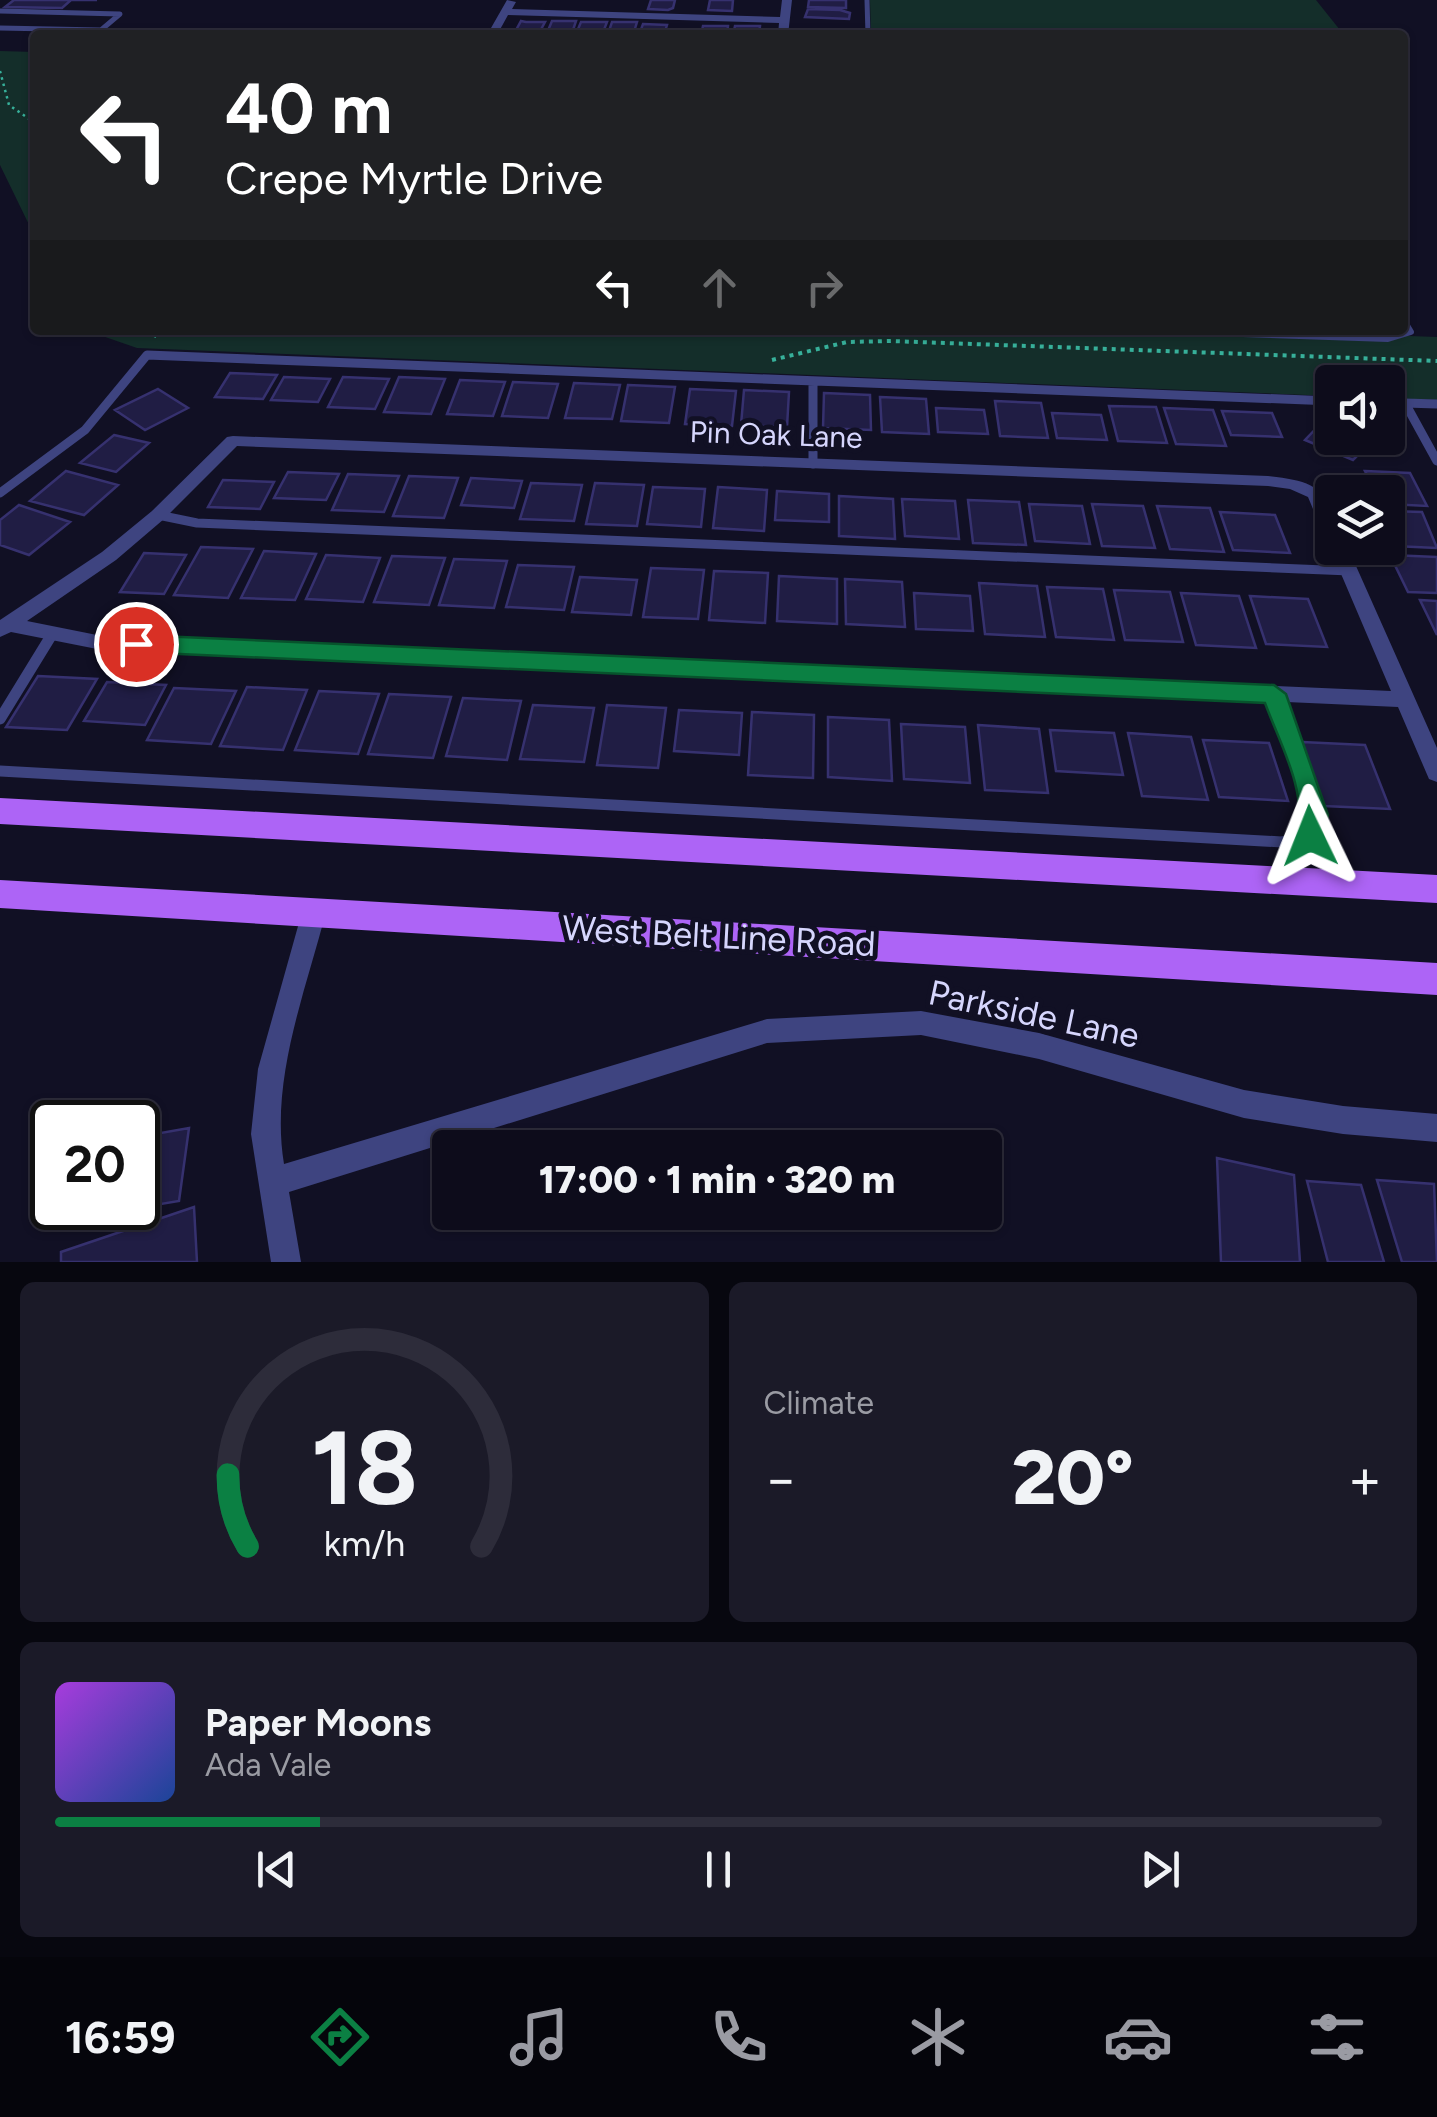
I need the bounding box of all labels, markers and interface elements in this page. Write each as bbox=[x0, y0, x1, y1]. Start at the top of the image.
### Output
text: 40 m bbox=[225, 66, 392, 151]
icon: left bbox=[60, 70, 190, 200]
text: Crepe Myrtle Drive bbox=[225, 151, 603, 205]
icon: left bbox=[587, 260, 642, 315]
icon: ahead bbox=[692, 260, 747, 315]
icon: right bbox=[797, 260, 852, 315]
map controls bbox=[1315, 365, 1405, 565]
button: sound bbox=[1315, 365, 1405, 455]
street label: Pin Oak Lane bbox=[689, 413, 863, 456]
button: layers bbox=[1315, 475, 1405, 565]
pin bbox=[94, 602, 179, 687]
icon: arrive bbox=[109, 617, 164, 672]
position arrow bbox=[1258, 784, 1362, 888]
street label: West Belt Line Road bbox=[561, 907, 877, 965]
street label: Parkside Lane bbox=[925, 971, 1143, 1057]
speed limit sign: 20 bbox=[30, 1100, 160, 1230]
text: 17:00 · 1 min · 320 m bbox=[539, 1157, 895, 1203]
text: Climate bbox=[764, 1384, 874, 1422]
text: 18 bbox=[310, 1405, 418, 1530]
text: 20° bbox=[1012, 1433, 1134, 1523]
text: − bbox=[764, 1446, 798, 1512]
text: + bbox=[1348, 1446, 1382, 1512]
text: km/h bbox=[323, 1522, 405, 1565]
text: Paper Moons bbox=[205, 1700, 431, 1746]
text: Ada Vale bbox=[205, 1746, 331, 1784]
icon: previous bbox=[249, 1842, 304, 1897]
icon: pause bbox=[691, 1842, 746, 1897]
icon: next bbox=[1133, 1842, 1188, 1897]
icon: directions bbox=[305, 2002, 375, 2072]
icon: music bbox=[504, 2002, 574, 2072]
icon: phone bbox=[704, 2002, 774, 2072]
icon: climate bbox=[903, 2002, 973, 2072]
icon: car bbox=[1103, 2002, 1173, 2072]
icon: filters bbox=[1302, 2002, 1372, 2072]
text: 16:59 bbox=[65, 2010, 176, 2064]

